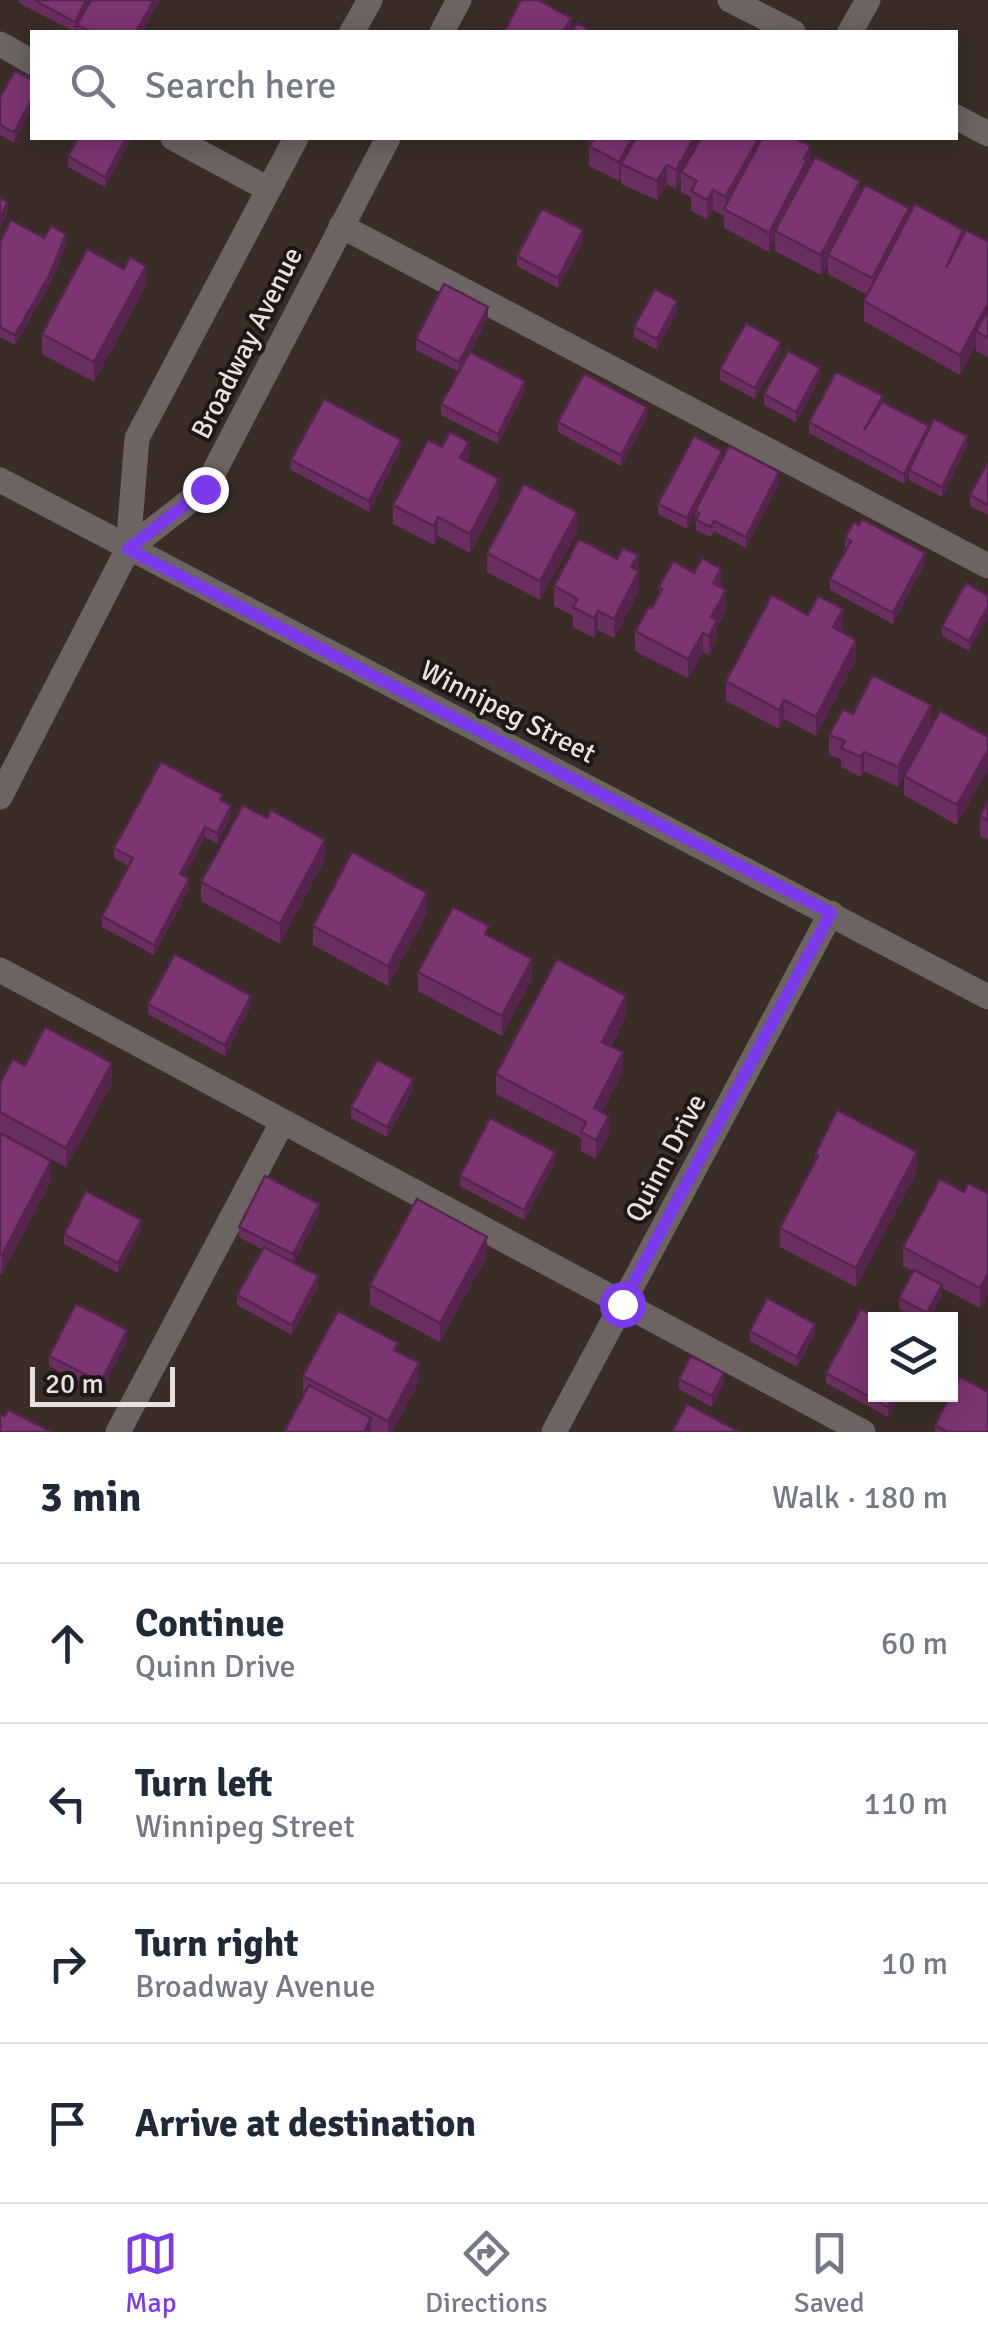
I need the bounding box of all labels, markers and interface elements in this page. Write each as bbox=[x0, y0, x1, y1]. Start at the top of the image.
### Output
search box bbox=[30, 30, 958, 140]
icon: search bbox=[65, 58, 120, 113]
text: Search here bbox=[145, 62, 337, 109]
street label: Broadway Avenue bbox=[184, 242, 310, 444]
route end bbox=[183, 467, 229, 513]
street label: Winnipeg Street bbox=[415, 653, 602, 771]
street label: Quinn Drive bbox=[618, 1088, 714, 1228]
route start bbox=[600, 1282, 646, 1328]
map controls bbox=[868, 1312, 958, 1402]
button: layers bbox=[868, 1312, 958, 1402]
scale bar bbox=[30, 1362, 175, 1406]
text: 20 m bbox=[45, 1367, 104, 1401]
text: 3 min bbox=[40, 1472, 141, 1523]
text: Walk · 180 m bbox=[772, 1478, 948, 1517]
text: Continue bbox=[135, 1600, 285, 1647]
icon: ahead bbox=[40, 1616, 95, 1671]
text: 60 m bbox=[881, 1624, 948, 1663]
text: Quinn Drive bbox=[135, 1647, 295, 1686]
text: Turn left bbox=[135, 1760, 273, 1807]
icon: left bbox=[40, 1776, 95, 1831]
text: 110 m bbox=[864, 1784, 948, 1823]
text: Winnipeg Street bbox=[135, 1807, 355, 1846]
text: Turn right bbox=[135, 1920, 299, 1967]
icon: right bbox=[40, 1936, 95, 1991]
text: 10 m bbox=[881, 1944, 948, 1983]
text: Broadway Avenue bbox=[135, 1967, 375, 2006]
icon: arrive bbox=[40, 2096, 95, 2151]
text: Arrive at destination bbox=[135, 2100, 476, 2147]
tab: Map bbox=[123, 2226, 178, 2320]
tab: Directions bbox=[425, 2226, 547, 2320]
tab: Saved bbox=[794, 2226, 865, 2320]

